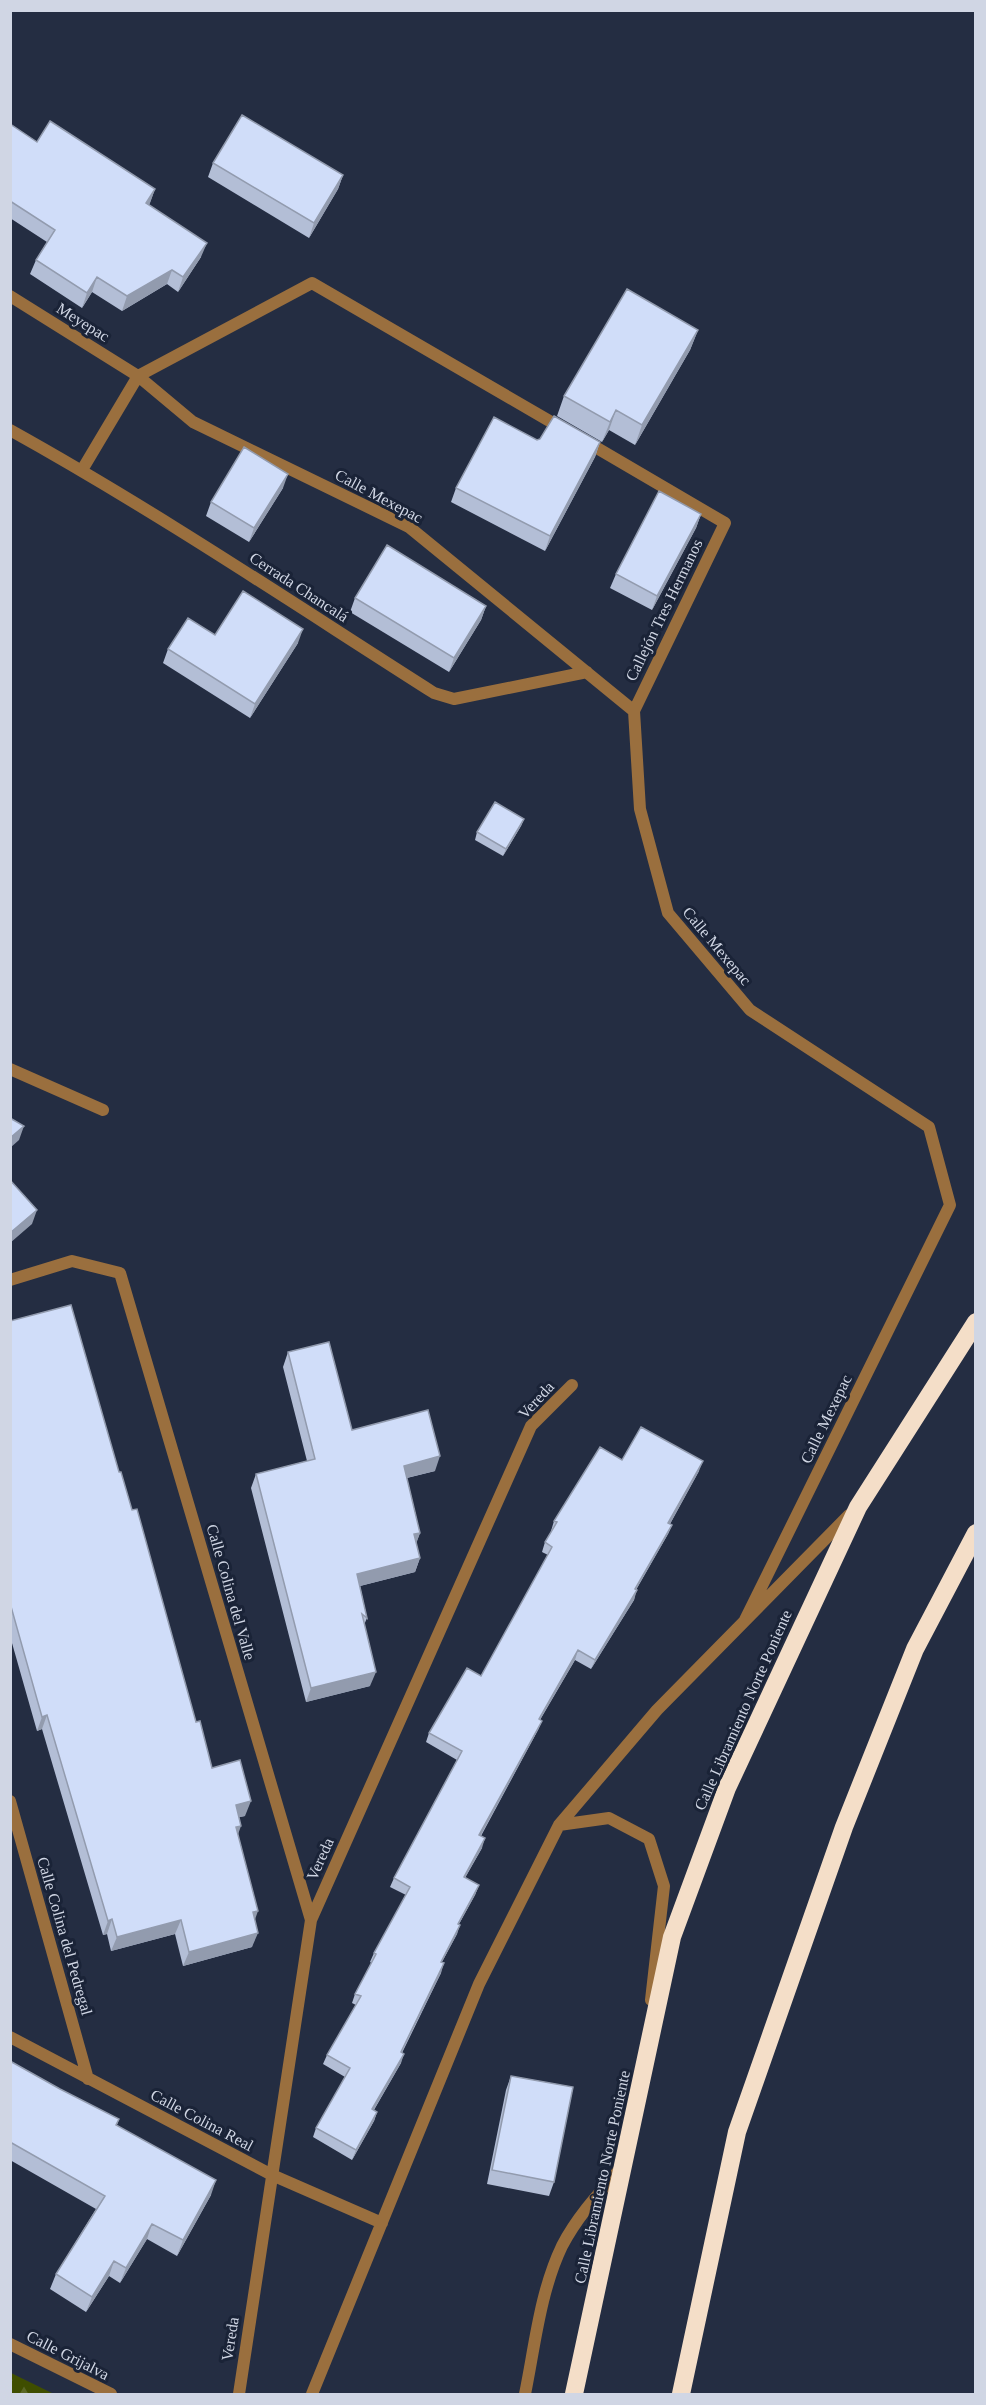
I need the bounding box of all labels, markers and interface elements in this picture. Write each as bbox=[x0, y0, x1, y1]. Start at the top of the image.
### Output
street label: Meyepac bbox=[53, 299, 112, 346]
street label: Calle Mexepac bbox=[332, 466, 426, 527]
street label: Callejón Tres Hermanos bbox=[622, 536, 707, 684]
street label: Cerrada Chancalá bbox=[247, 549, 351, 625]
street label: Calle Mexepac bbox=[679, 904, 754, 989]
street label: Calle Mexepac bbox=[797, 1372, 856, 1466]
street label: Vereda bbox=[515, 1378, 557, 1422]
street label: Calle Colina del Valle bbox=[203, 1522, 259, 1662]
street label: Calle Libramiento Norte Poniente bbox=[691, 1607, 795, 1813]
street label: Vereda bbox=[303, 1835, 337, 1883]
street label: Calle Colina del Pedregal bbox=[33, 1855, 96, 2018]
street label: Calle Libramiento Norte Poniente bbox=[571, 2069, 633, 2285]
street label: Calle Colina Real bbox=[148, 2086, 257, 2154]
street label: Vereda bbox=[218, 2316, 242, 2362]
street label: Calle Grijalva bbox=[24, 2327, 112, 2384]

